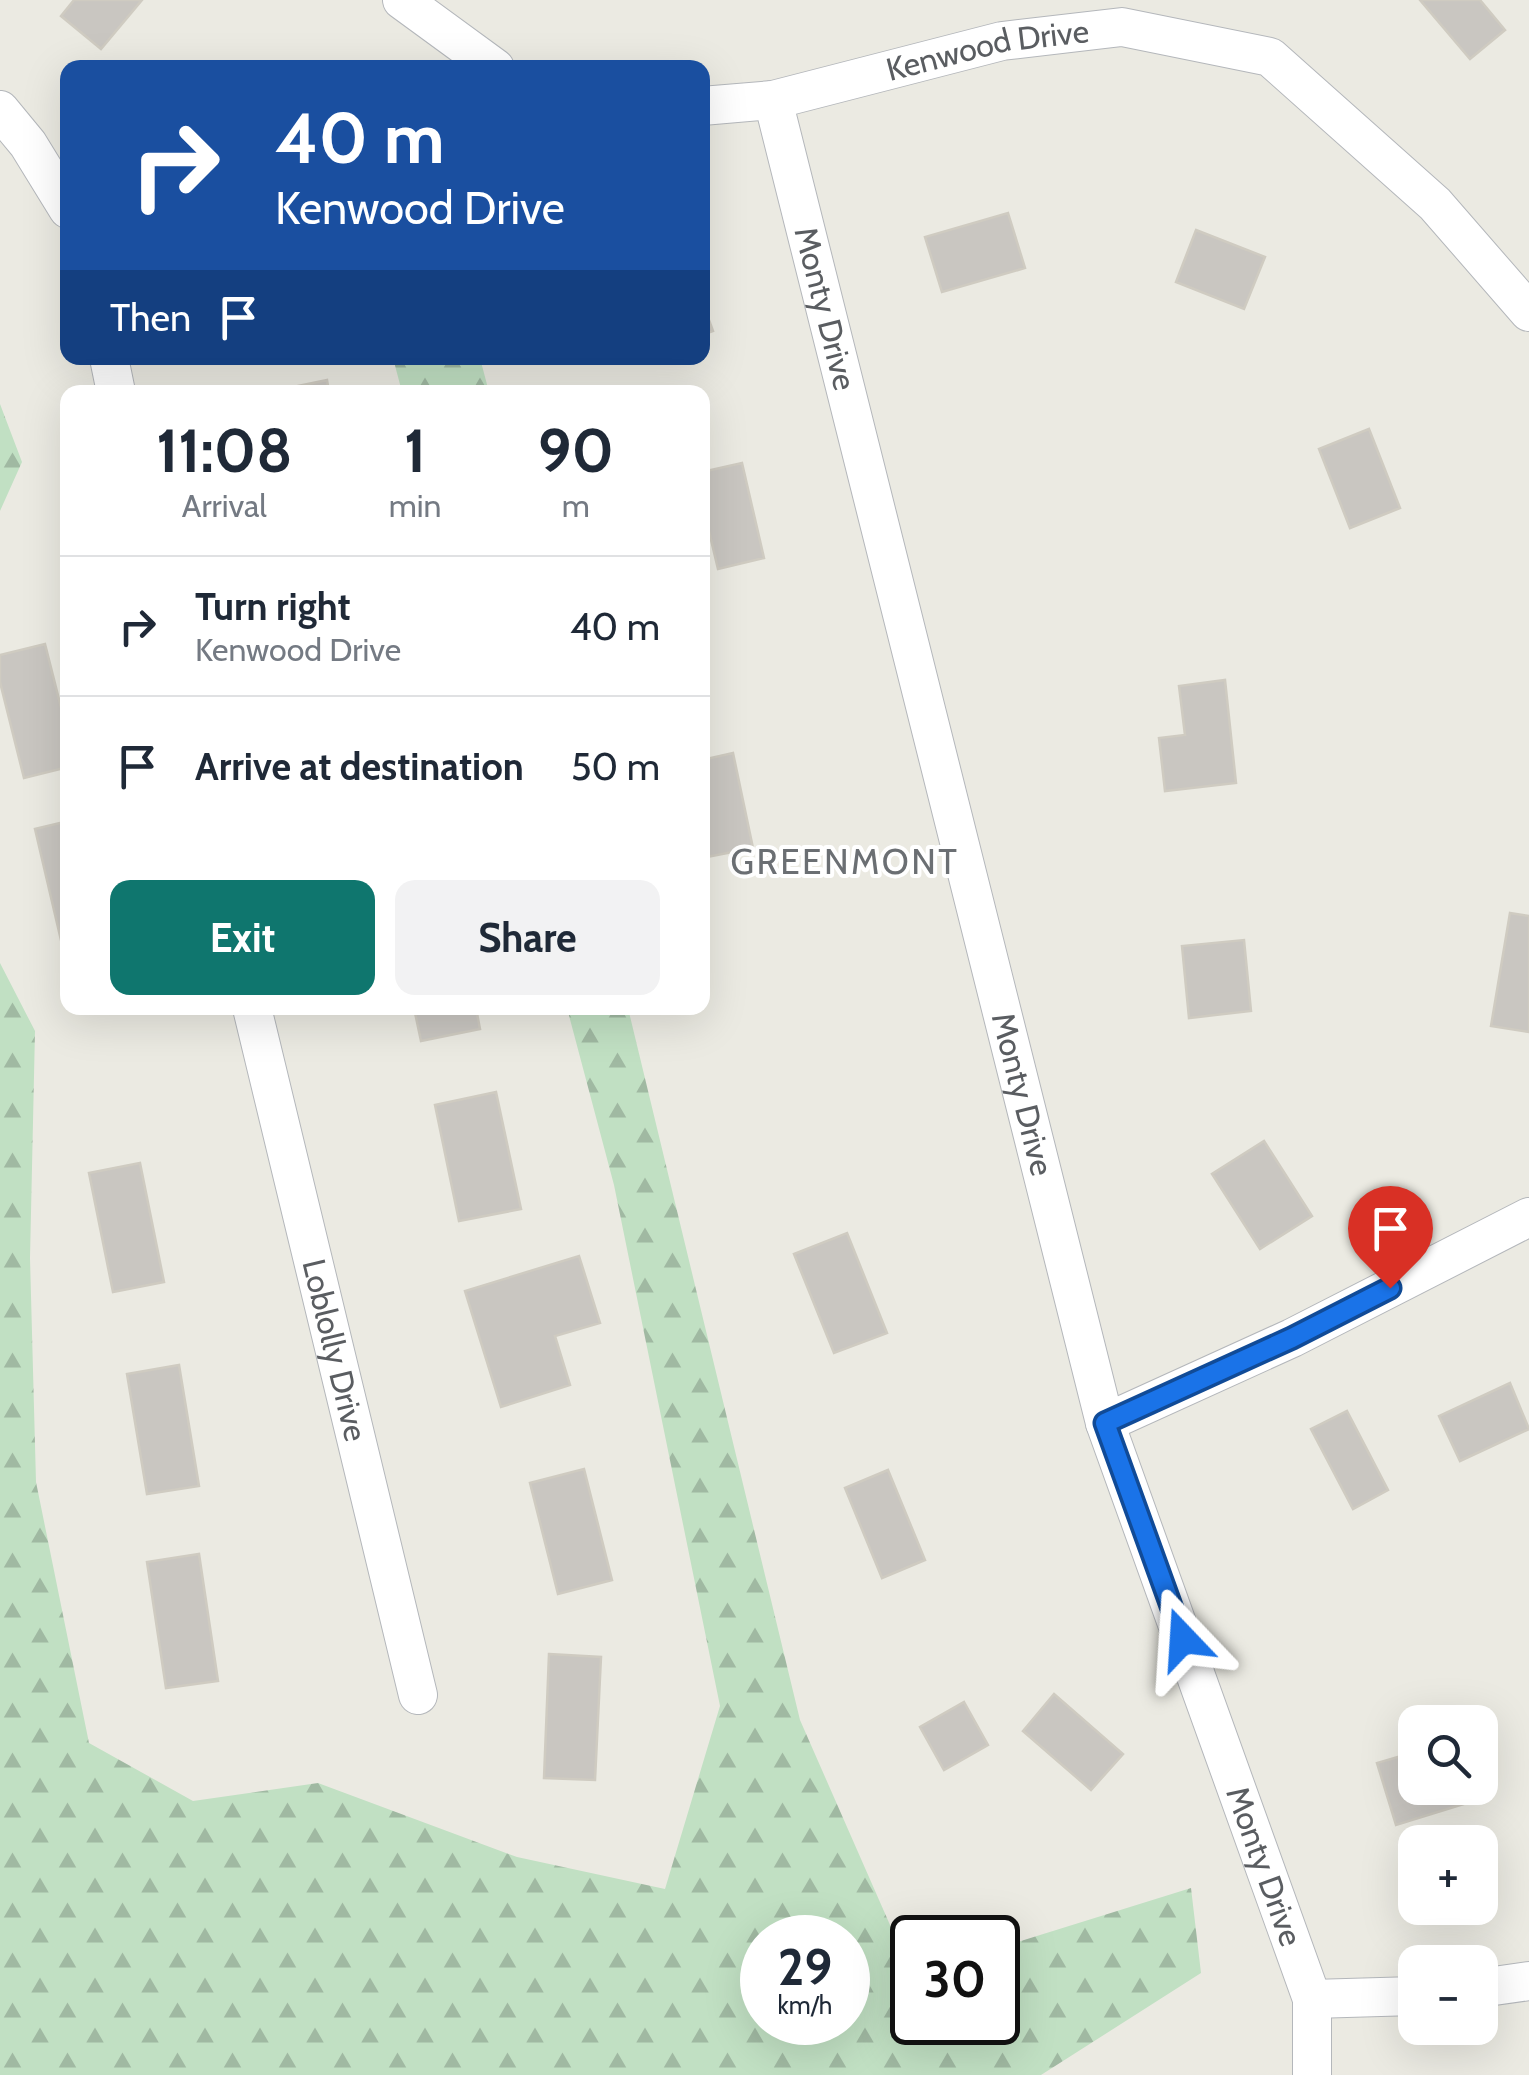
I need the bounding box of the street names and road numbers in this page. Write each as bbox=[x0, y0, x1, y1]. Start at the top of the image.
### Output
street label: Kenwood Drive bbox=[882, 11, 1091, 89]
street label: Monty Drive bbox=[787, 223, 865, 394]
street label: Monty Drive bbox=[984, 1008, 1062, 1180]
street label: Loblolly Drive bbox=[294, 1255, 376, 1445]
street label: Monty Drive bbox=[1218, 1781, 1311, 1951]

